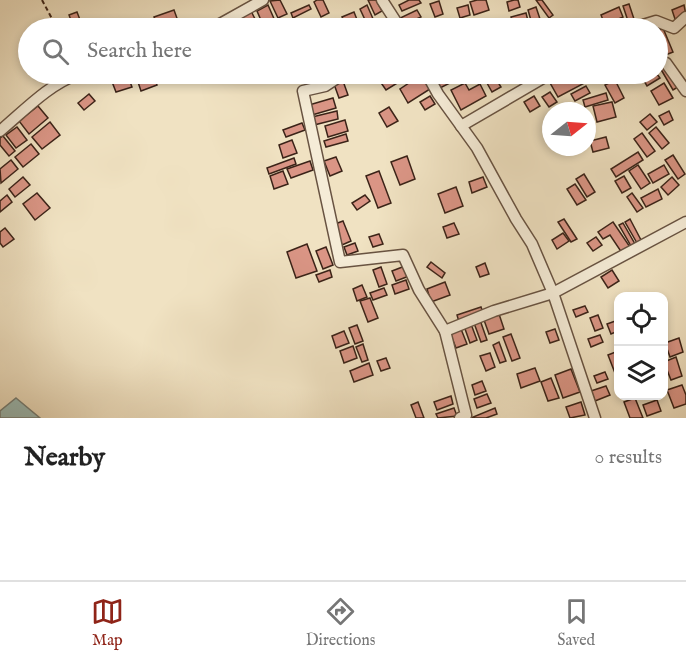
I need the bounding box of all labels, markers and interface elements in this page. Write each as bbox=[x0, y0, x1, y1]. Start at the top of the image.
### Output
search box bbox=[18, 18, 668, 84]
icon: search bbox=[39, 35, 72, 68]
text: Search here bbox=[87, 37, 192, 65]
north arrow bbox=[542, 102, 596, 156]
map controls bbox=[614, 292, 668, 400]
button: locate bbox=[614, 292, 668, 346]
button: layers bbox=[614, 346, 668, 400]
text: Nearby bbox=[24, 441, 105, 474]
text: 0 results bbox=[595, 445, 662, 470]
tab: Map bbox=[91, 595, 124, 651]
tab: Directions bbox=[306, 595, 375, 651]
tab: Saved bbox=[557, 595, 595, 651]

